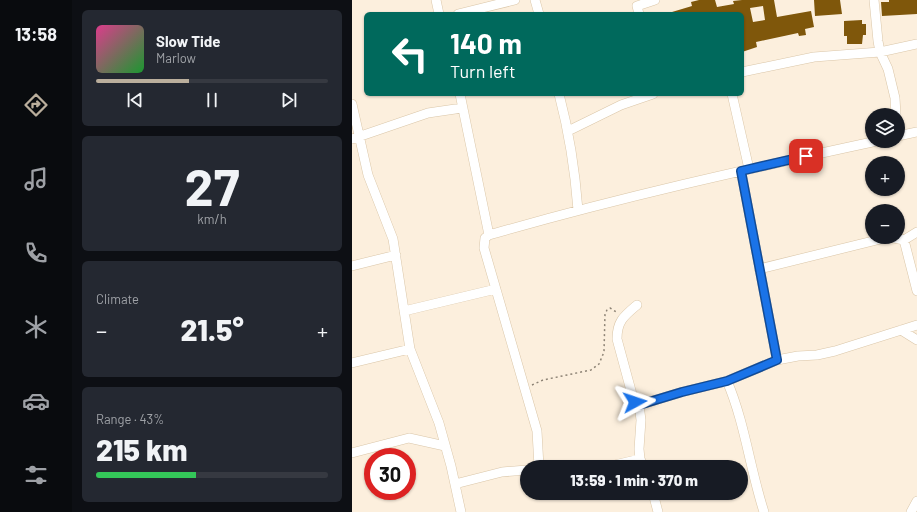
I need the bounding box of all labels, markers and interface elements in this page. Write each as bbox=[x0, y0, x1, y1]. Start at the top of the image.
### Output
text: 13:58 bbox=[15, 23, 57, 45]
text: 140 m bbox=[450, 26, 522, 60]
icon: left bbox=[384, 28, 436, 80]
text: Slow Tide bbox=[156, 32, 220, 50]
text: Marlow bbox=[156, 50, 196, 66]
text: Turn left bbox=[450, 60, 516, 82]
icon: previous bbox=[124, 89, 146, 111]
icon: pause bbox=[201, 89, 223, 111]
icon: next bbox=[278, 89, 300, 111]
icon: directions bbox=[22, 91, 50, 119]
map controls bbox=[865, 108, 905, 244]
button: layers bbox=[865, 108, 905, 148]
pin bbox=[789, 139, 823, 173]
icon: arrive bbox=[795, 145, 817, 167]
text: 27 bbox=[185, 154, 239, 216]
button: + bbox=[865, 156, 905, 196]
icon: music bbox=[22, 165, 50, 193]
button: − bbox=[865, 204, 905, 244]
text: km/h bbox=[197, 211, 227, 227]
icon: phone bbox=[22, 239, 50, 267]
text: Climate bbox=[96, 291, 139, 307]
text: 21.5° bbox=[180, 311, 244, 347]
icon: climate bbox=[22, 313, 50, 341]
text: − bbox=[96, 317, 107, 343]
text: + bbox=[317, 317, 328, 343]
position arrow bbox=[614, 381, 656, 423]
icon: car bbox=[22, 387, 50, 415]
text: Range · 43% bbox=[96, 411, 164, 427]
text: 215 km bbox=[96, 431, 188, 467]
speed limit sign: 30 bbox=[364, 448, 416, 500]
icon: filters bbox=[22, 461, 50, 489]
text: 13:59 · 1 min · 370 m bbox=[570, 471, 698, 489]

